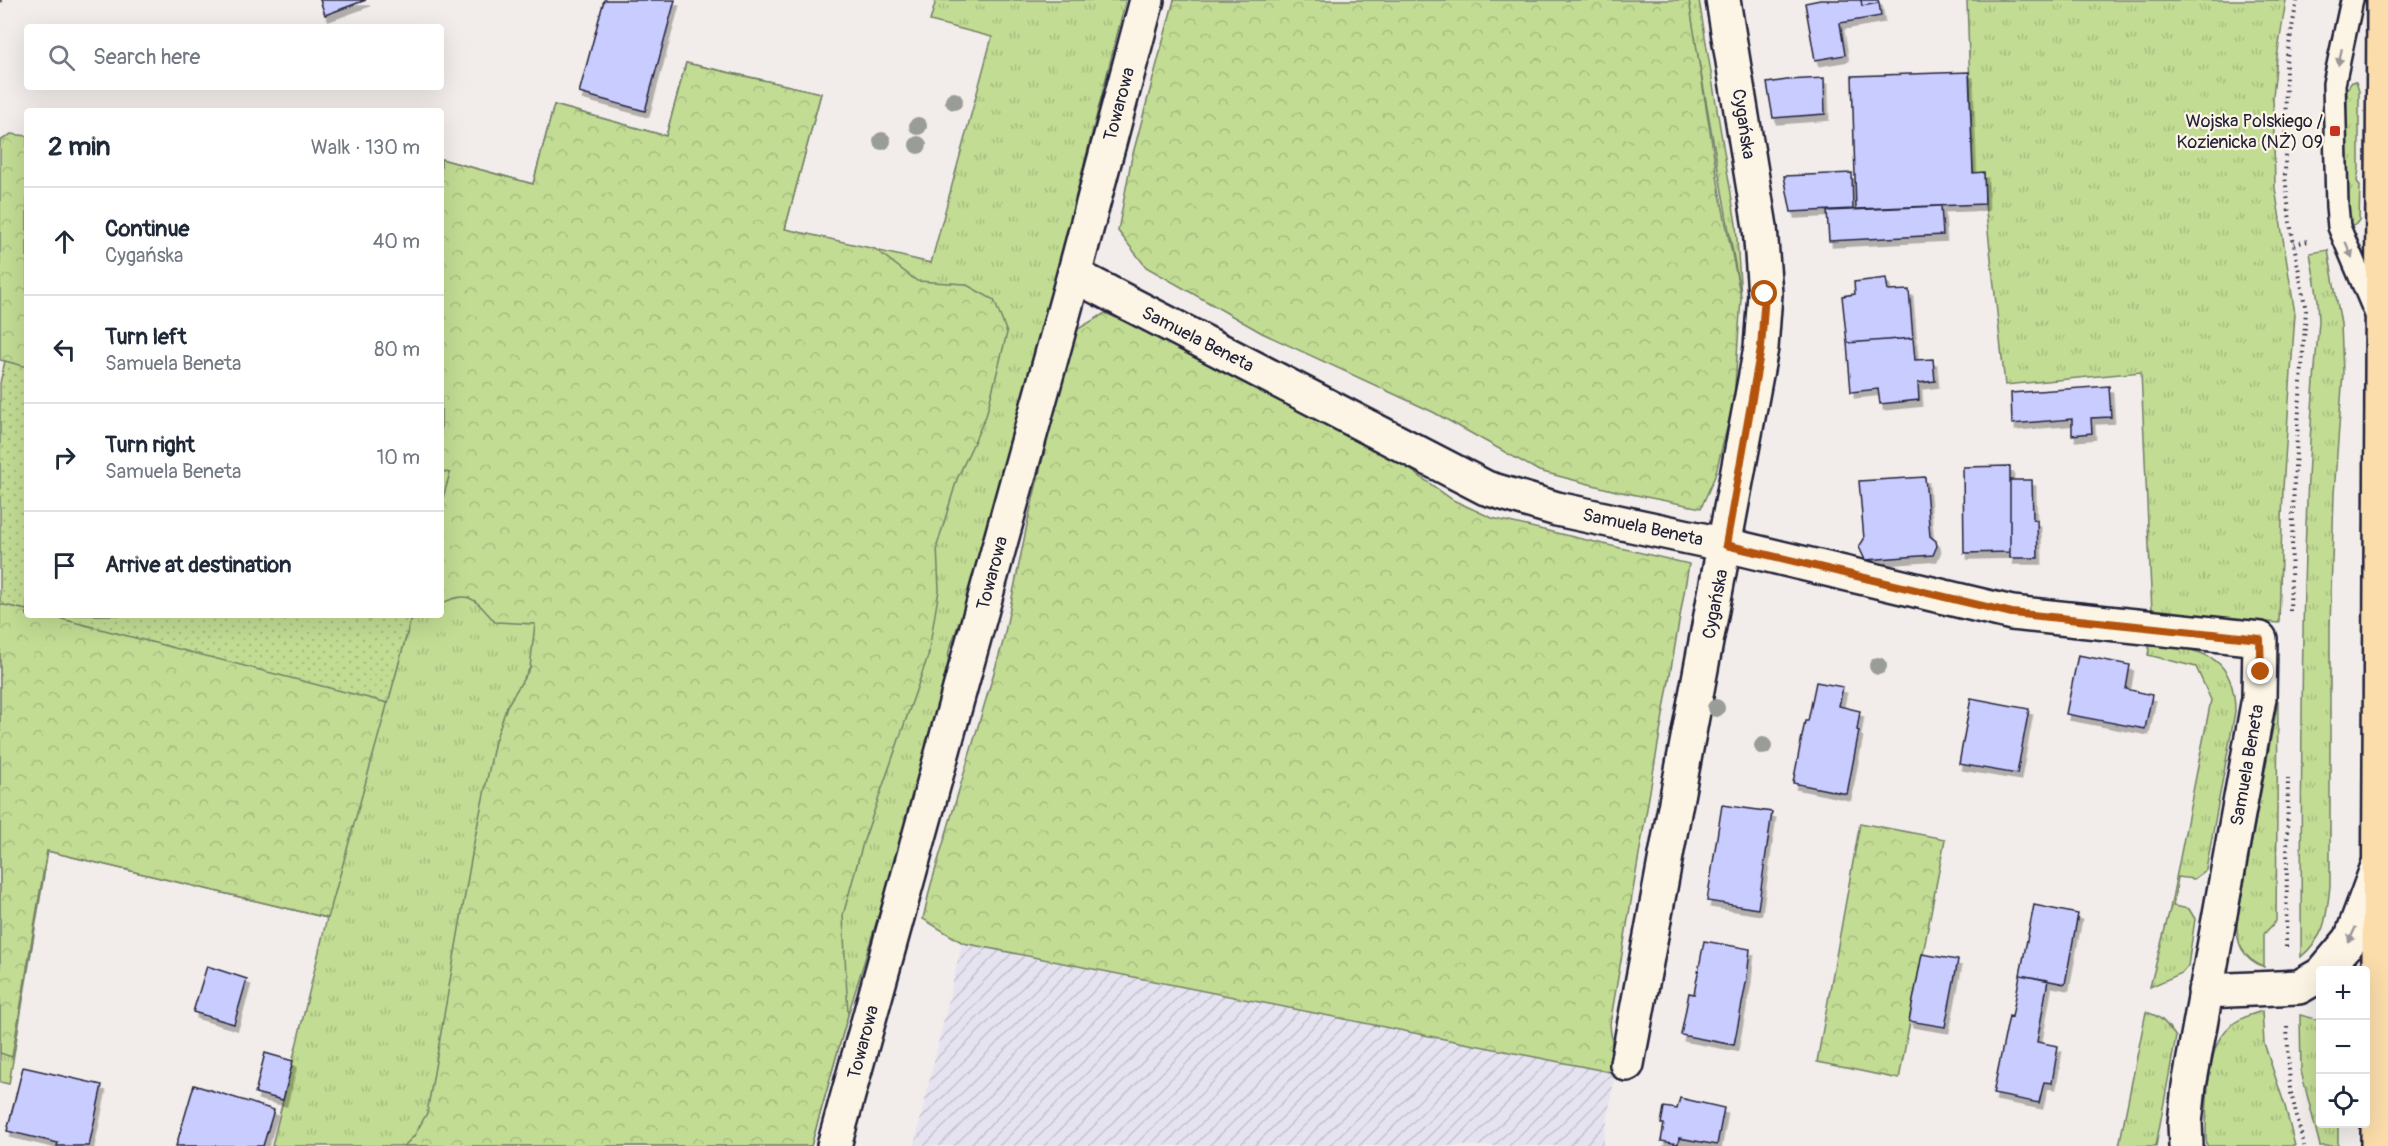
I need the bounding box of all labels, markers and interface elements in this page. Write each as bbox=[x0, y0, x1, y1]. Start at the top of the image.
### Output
search box bbox=[24, 24, 444, 90]
icon: search bbox=[45, 41, 78, 74]
text: Search here bbox=[93, 43, 200, 71]
one-way arrow bbox=[2334, 48, 2344, 66]
street label: Towarowa bbox=[1099, 65, 1140, 143]
street label: Cygańska bbox=[1727, 87, 1760, 161]
place label: Wojska Polskiego / Kozienicka (NŻ) 09 bbox=[2177, 110, 2323, 154]
marker: Wojska Polskiego / Kozienicka (NŻ) 09 bbox=[2328, 124, 2342, 138]
text: 2 min bbox=[48, 131, 110, 163]
text: Walk · 130 m bbox=[311, 135, 420, 160]
text: Continue bbox=[105, 215, 189, 243]
icon: ahead bbox=[48, 225, 81, 258]
text: 40 m bbox=[373, 229, 420, 254]
one-way arrow bbox=[2344, 241, 2354, 259]
text: Cygańska bbox=[105, 243, 183, 268]
route start bbox=[1751, 280, 1777, 306]
street label: Samuela Beneta bbox=[1138, 301, 1258, 378]
text: Turn left bbox=[105, 323, 187, 351]
icon: left bbox=[48, 333, 81, 366]
text: 80 m bbox=[374, 337, 420, 362]
text: Samuela Beneta bbox=[105, 351, 241, 376]
text: Turn right bbox=[105, 431, 195, 459]
icon: right bbox=[48, 441, 81, 474]
text: 10 m bbox=[376, 445, 420, 470]
text: Samuela Beneta bbox=[105, 459, 241, 484]
street label: Samuela Beneta bbox=[1580, 503, 1705, 551]
street label: Towarowa bbox=[972, 534, 1013, 612]
icon: arrive bbox=[48, 549, 81, 582]
text: Arrive at destination bbox=[105, 551, 291, 579]
street label: Cygańska bbox=[1697, 567, 1734, 641]
route end bbox=[2247, 658, 2273, 684]
street label: Samuela Beneta bbox=[2226, 703, 2269, 828]
one-way arrow bbox=[2347, 927, 2356, 944]
map controls bbox=[2316, 966, 2370, 1128]
button: + bbox=[2316, 966, 2370, 1020]
street label: Towarowa bbox=[843, 1003, 884, 1081]
button: − bbox=[2316, 1020, 2370, 1074]
button: locate bbox=[2316, 1074, 2370, 1128]

